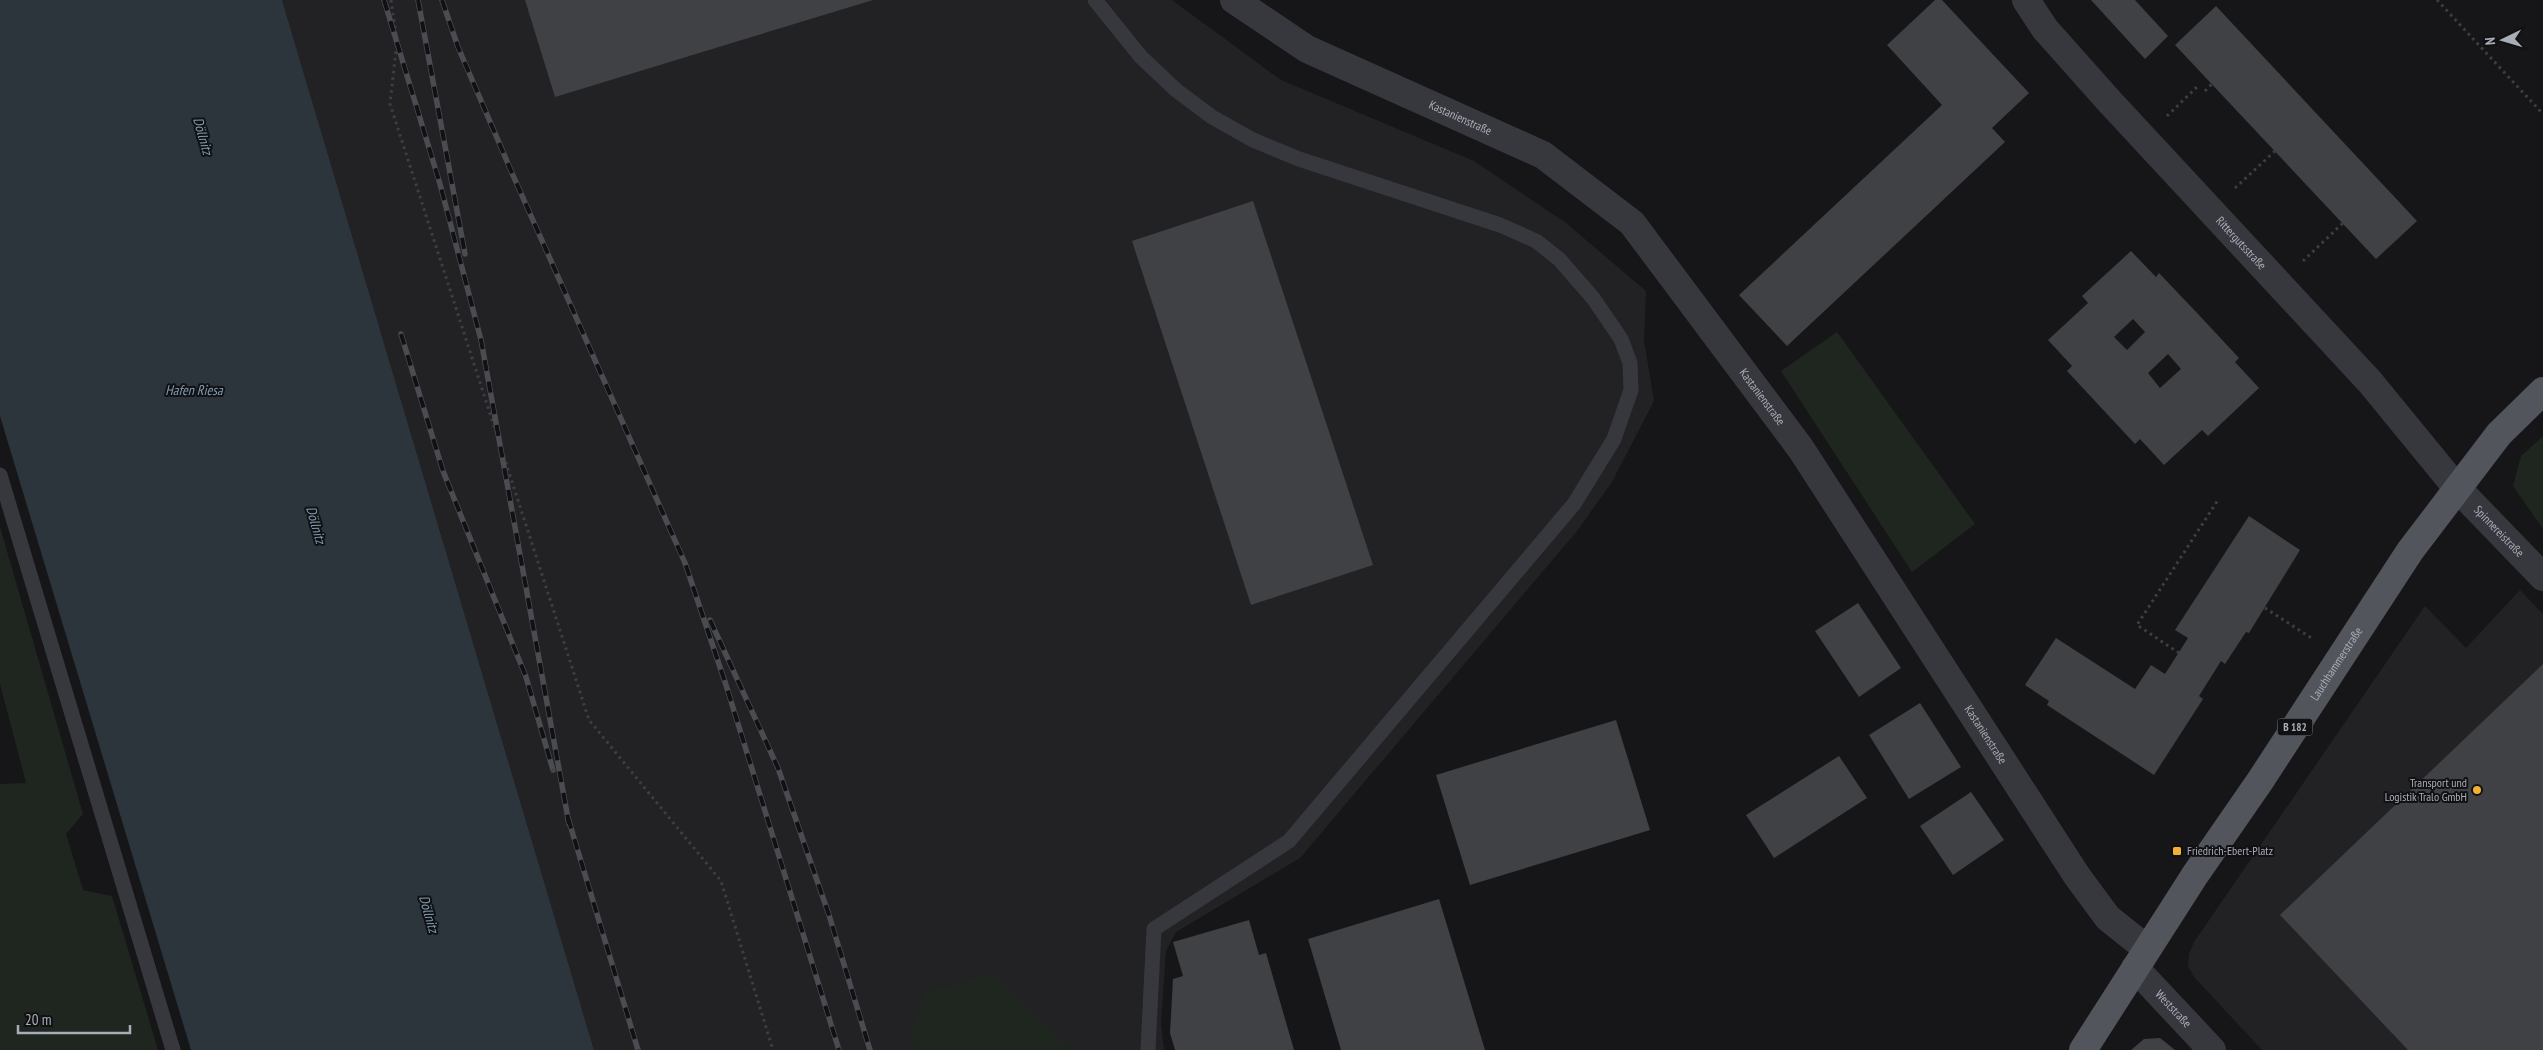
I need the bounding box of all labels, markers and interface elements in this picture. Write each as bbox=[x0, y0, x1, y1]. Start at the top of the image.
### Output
north arrow bbox=[2478, 15, 2528, 65]
text: N bbox=[2481, 37, 2499, 46]
street label: Kastanienstraße bbox=[1427, 97, 1494, 138]
water label: Döllnitz bbox=[189, 115, 217, 159]
street label: Rittergutsstraße bbox=[2213, 213, 2270, 273]
street label: Kastanienstraße bbox=[1736, 365, 1789, 428]
water label: Hafen Riesa bbox=[165, 381, 224, 399]
street label: Spinnereistraße bbox=[2471, 502, 2528, 560]
water label: Döllnitz bbox=[302, 504, 330, 548]
street label: Lauchhammerstraße bbox=[2307, 624, 2365, 703]
street label: Kastanienstraße bbox=[1962, 702, 2011, 767]
road number: B 182 bbox=[2278, 719, 2312, 736]
place label: Transport und Logistik Tralo GmbH bbox=[2385, 775, 2467, 804]
marker: Transport und Logistik Tralo GmbH bbox=[2471, 784, 2483, 796]
place label: Friedrich-Ebert-Platz bbox=[2187, 843, 2273, 858]
marker: Friedrich-Ebert-Platz bbox=[2171, 845, 2183, 857]
water label: Döllnitz bbox=[415, 893, 443, 937]
street label: Weststraße bbox=[2152, 986, 2195, 1031]
scale bar bbox=[18, 1002, 130, 1034]
text: 20 m bbox=[25, 1010, 51, 1029]

